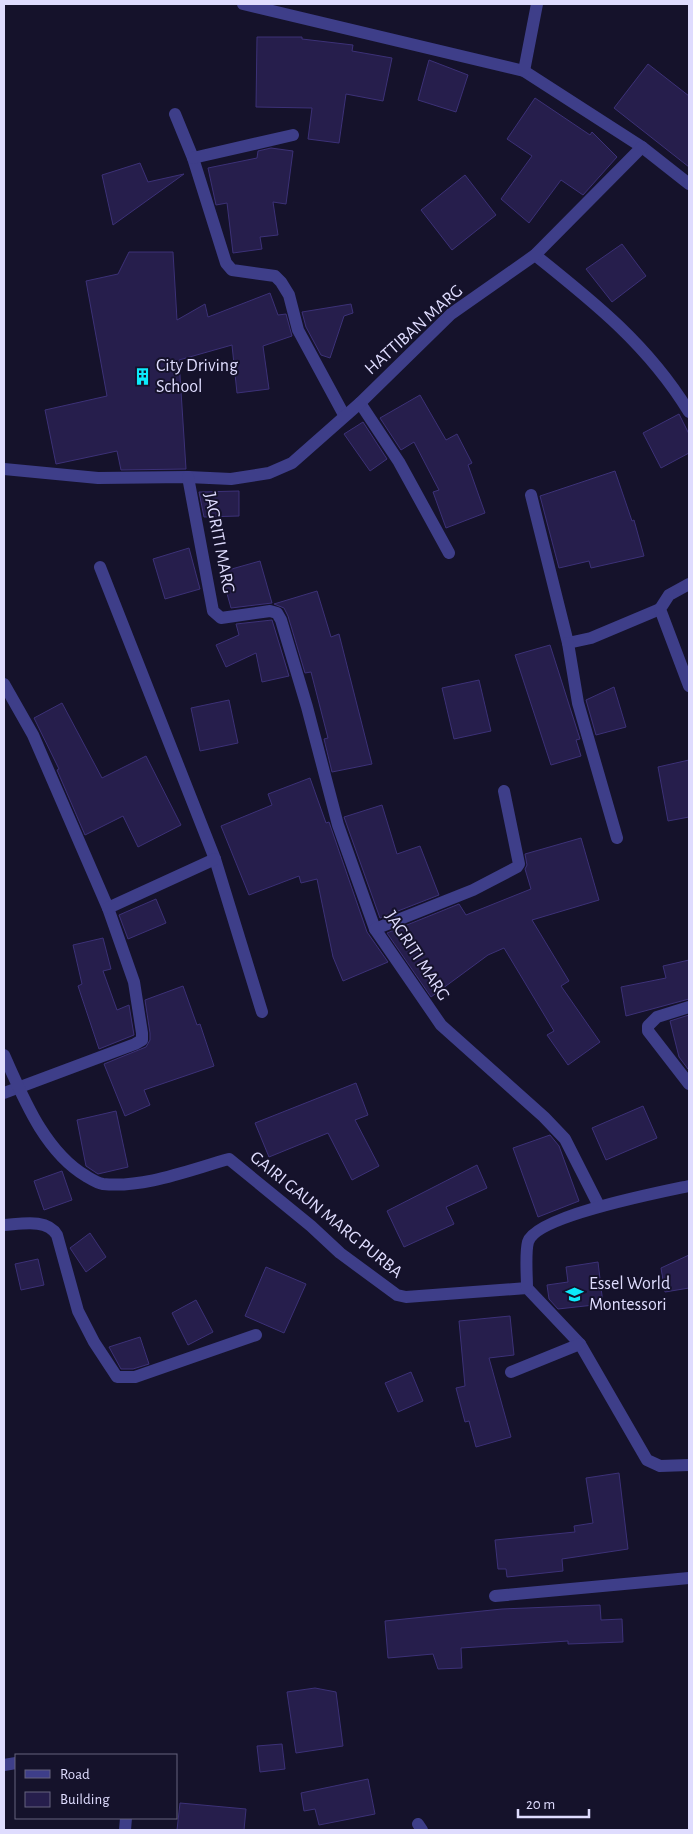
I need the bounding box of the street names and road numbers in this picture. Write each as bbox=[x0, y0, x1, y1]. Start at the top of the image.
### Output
street label: HATTIBAN MARG bbox=[362, 282, 466, 378]
street label: JAGRITI MARG bbox=[200, 491, 238, 595]
street label: JAGRITI MARG bbox=[381, 908, 453, 1004]
street label: GAIRI GAUN MARG PURBA bbox=[246, 1148, 406, 1282]

